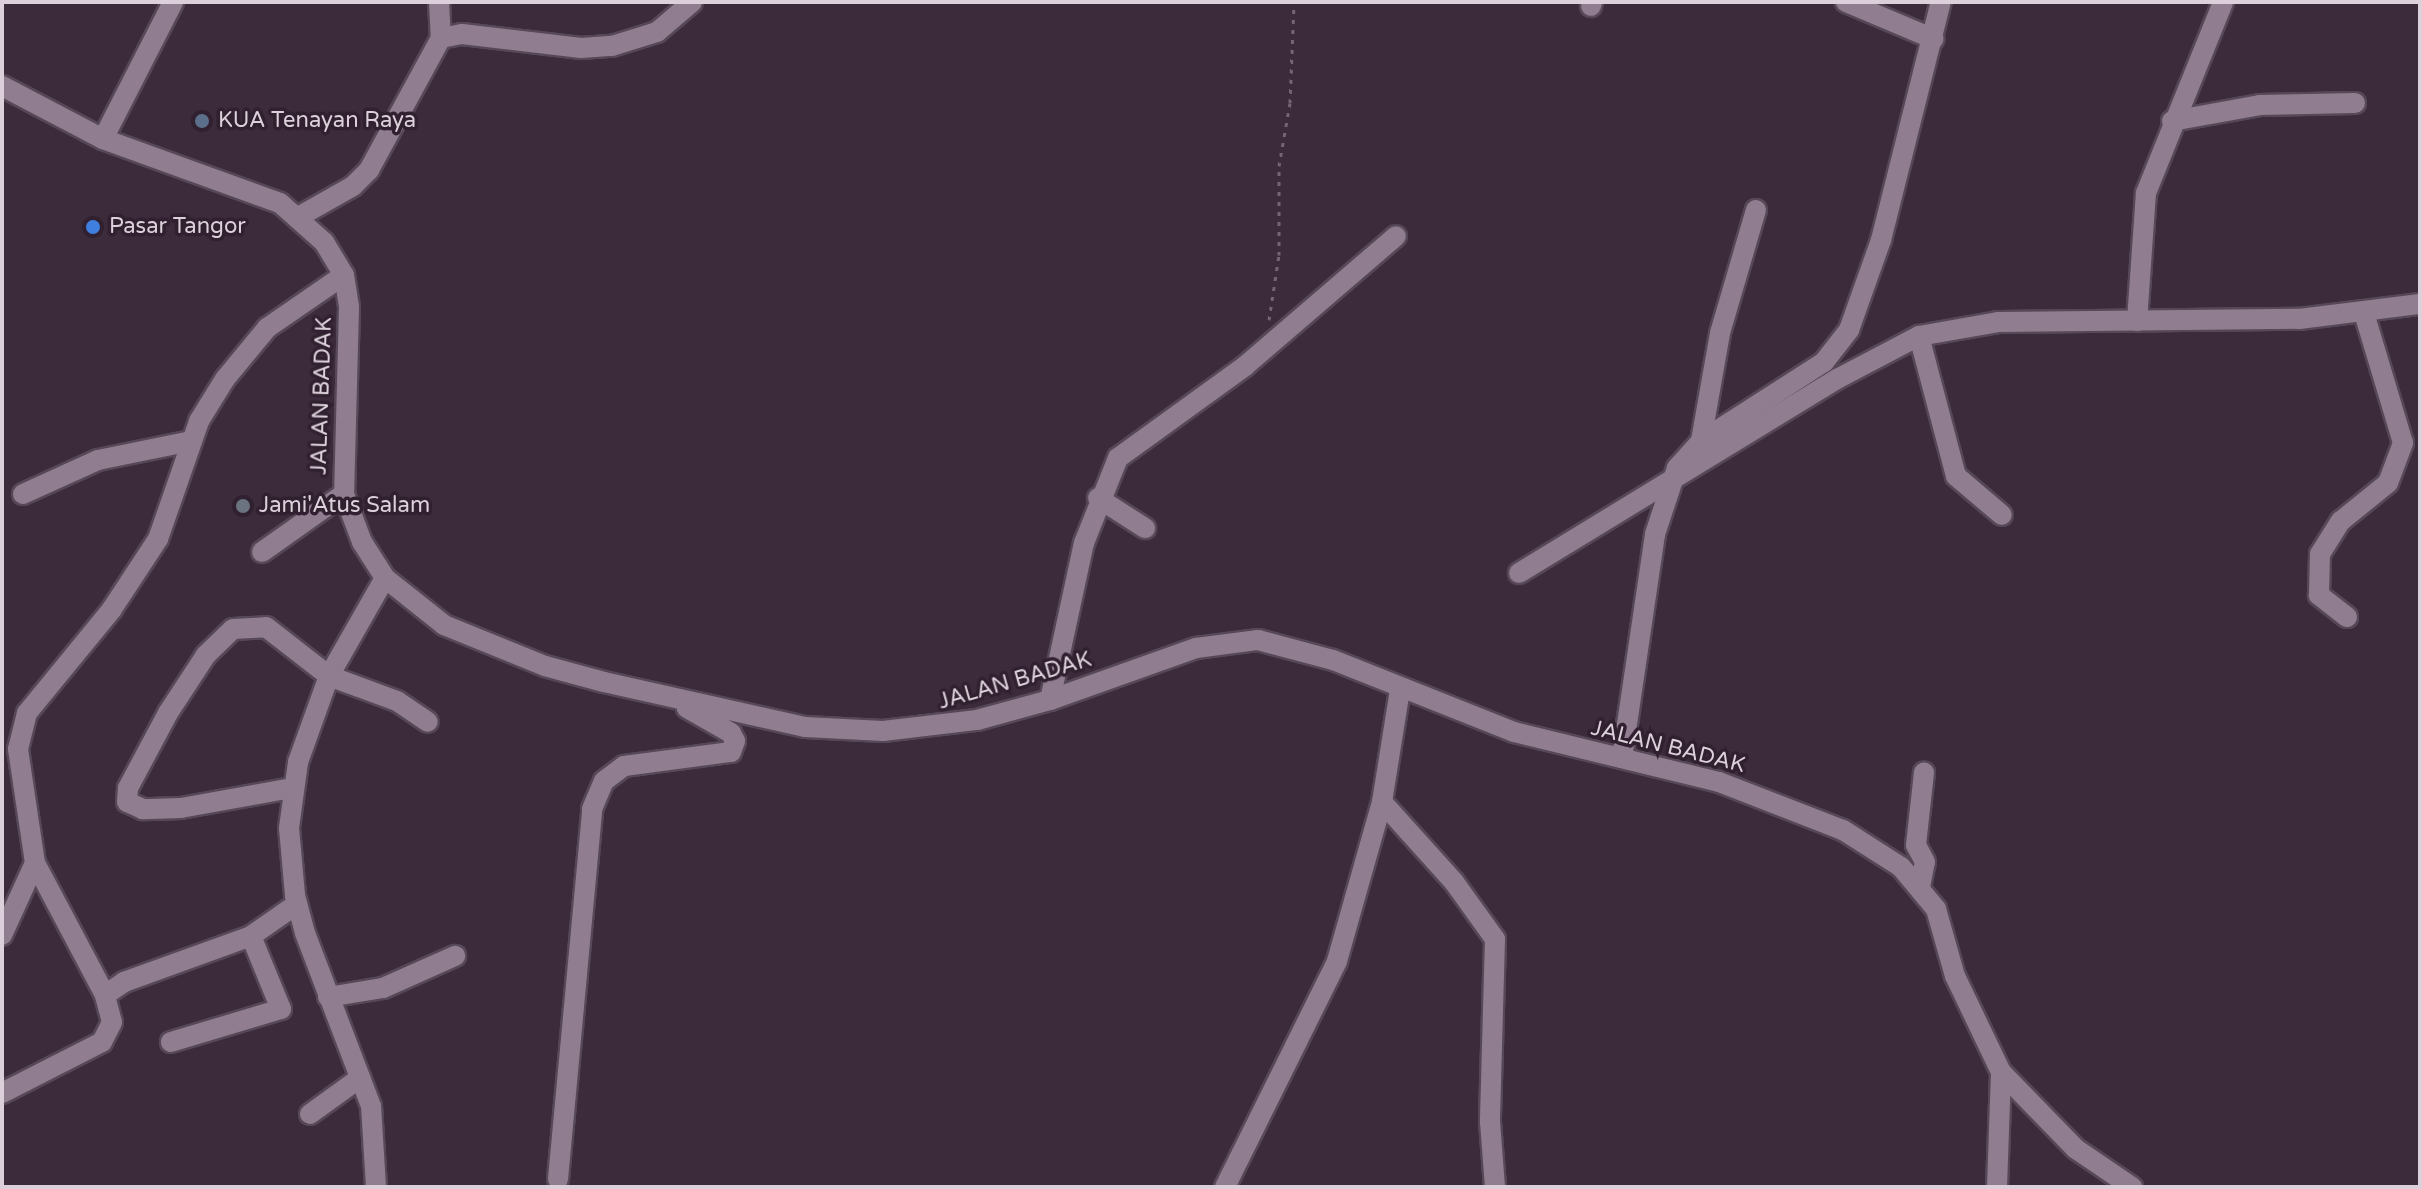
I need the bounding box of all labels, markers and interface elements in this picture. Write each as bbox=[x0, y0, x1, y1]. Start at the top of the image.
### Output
place label: KUA Tenayan Raya bbox=[218, 108, 416, 134]
marker: KUA Tenayan Raya bbox=[193, 112, 211, 130]
place label: Pasar Tangor bbox=[109, 214, 246, 240]
marker: Pasar Tangor bbox=[84, 218, 102, 236]
street label: JALAN BADAK bbox=[306, 317, 338, 475]
place label: Jami'Atus Salam bbox=[259, 493, 430, 519]
marker: Jami'Atus Salam bbox=[234, 497, 252, 515]
street label: JALAN BADAK bbox=[936, 647, 1094, 715]
street label: JALAN BADAK bbox=[1588, 715, 1748, 779]

